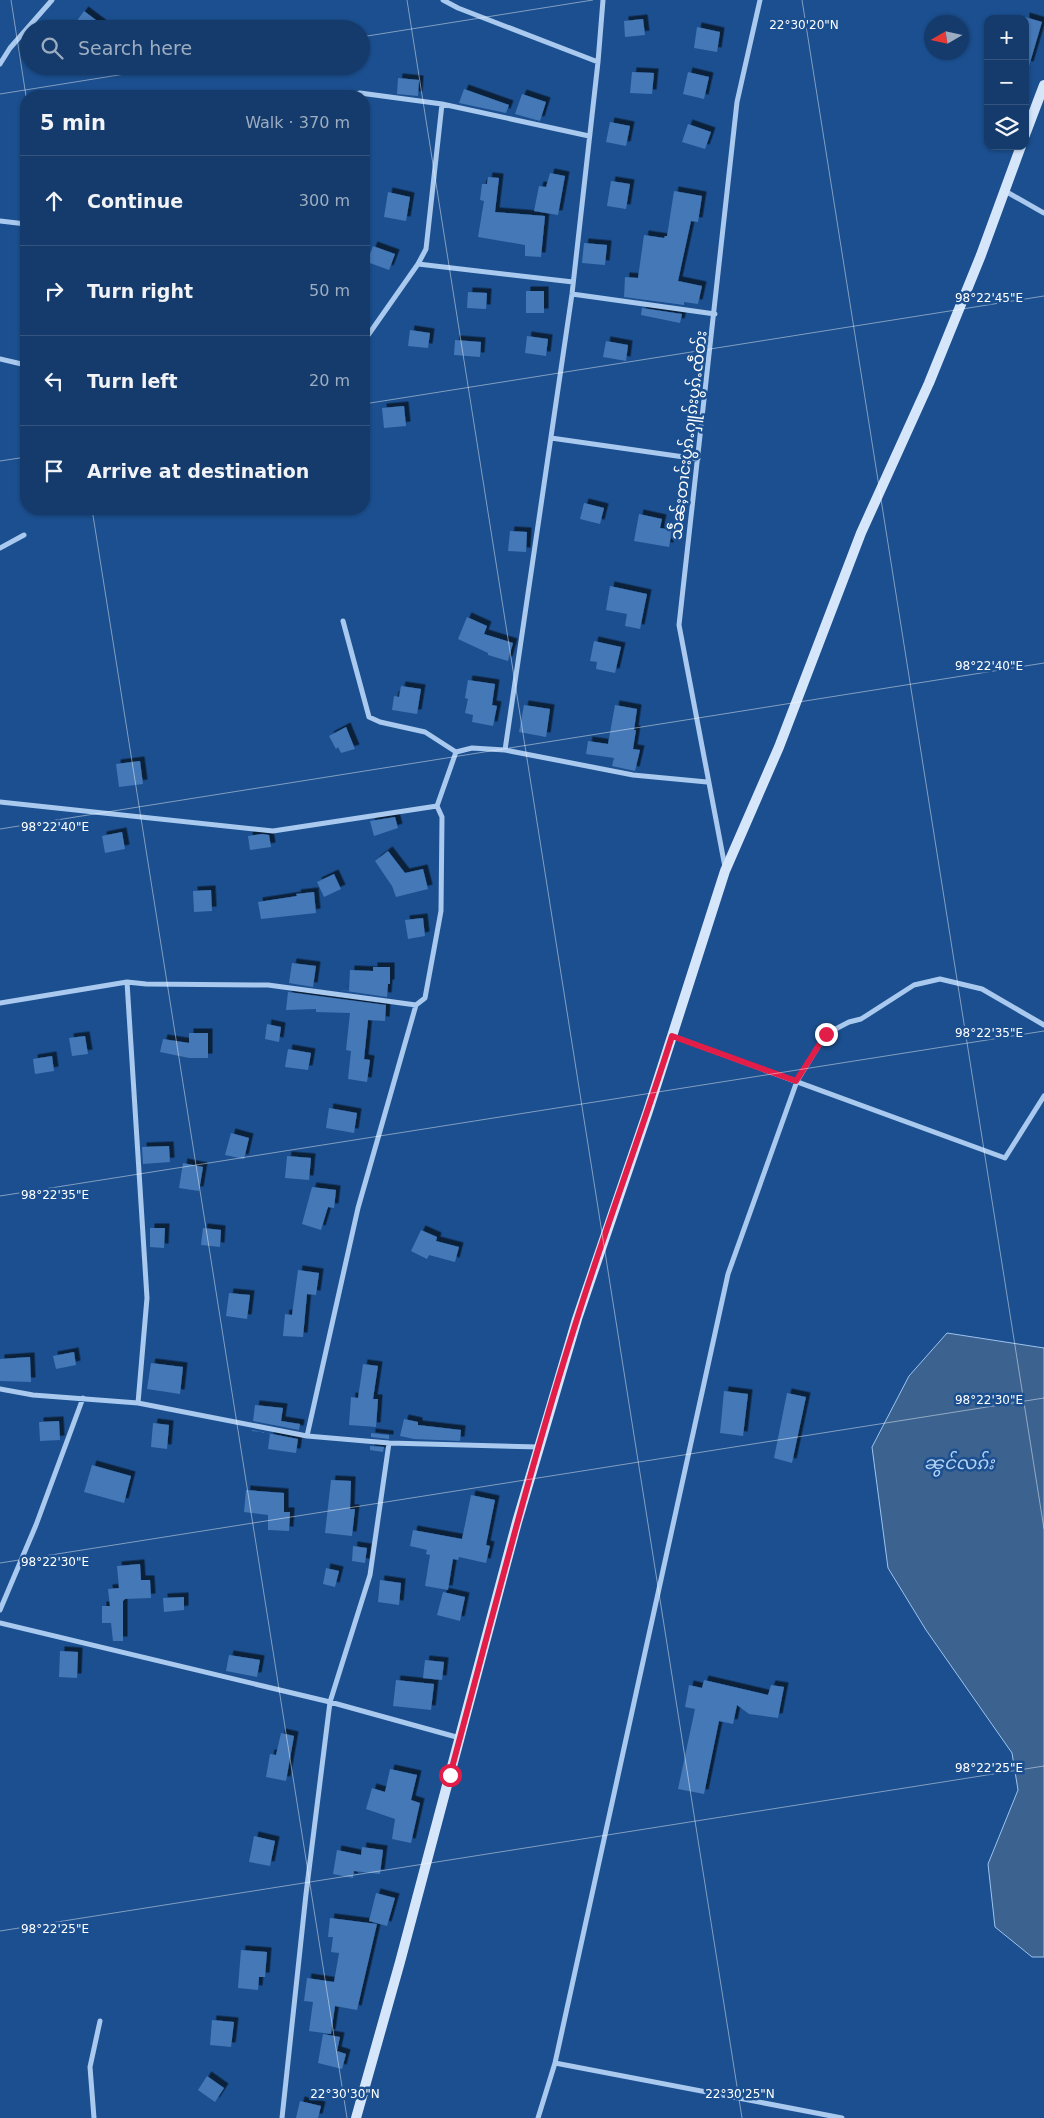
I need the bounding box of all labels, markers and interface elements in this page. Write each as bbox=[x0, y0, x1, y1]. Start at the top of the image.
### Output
north arrow bbox=[924, 15, 969, 60]
map controls bbox=[984, 15, 1029, 150]
button: + bbox=[984, 15, 1029, 60]
text: 22°30'20"N bbox=[769, 18, 839, 32]
search box bbox=[20, 20, 370, 75]
icon: search bbox=[38, 34, 66, 62]
text: Search here bbox=[78, 37, 192, 59]
button: − bbox=[984, 60, 1029, 105]
button: layers bbox=[984, 105, 1029, 150]
text: 5 min bbox=[40, 111, 106, 135]
text: Walk · 370 m bbox=[245, 113, 350, 132]
icon: ahead bbox=[40, 187, 68, 215]
text: Continue bbox=[87, 190, 183, 212]
text: 300 m bbox=[299, 191, 350, 210]
icon: right bbox=[40, 277, 68, 305]
text: Turn right bbox=[87, 280, 193, 302]
text: 50 m bbox=[309, 281, 350, 300]
text: 98°22'45"E bbox=[955, 291, 1023, 305]
street label: သဵၼ်ႈတၢင်းပွၵ်ႉႁူၵ်းပွၵ်ႉၸဵတ်း bbox=[664, 329, 715, 541]
icon: left bbox=[40, 367, 68, 395]
text: Turn left bbox=[87, 370, 178, 392]
text: 20 m bbox=[309, 371, 350, 390]
icon: arrive bbox=[40, 457, 68, 485]
text: Arrive at destination bbox=[87, 460, 309, 482]
text: 98°22'40"E bbox=[955, 659, 1023, 673]
text: 98°22'40"E bbox=[21, 820, 89, 834]
route end bbox=[815, 1023, 838, 1046]
text: 98°22'35"E bbox=[955, 1026, 1023, 1040]
text: 98°22'35"E bbox=[21, 1188, 89, 1202]
text: 98°22'30"E bbox=[955, 1393, 1023, 1407]
water label: ၼွင်လၵ်း bbox=[924, 1450, 996, 1477]
text: 98°22'30"E bbox=[21, 1555, 89, 1569]
text: 98°22'25"E bbox=[955, 1761, 1023, 1775]
route start bbox=[439, 1764, 462, 1787]
text: 98°22'25"E bbox=[21, 1922, 89, 1936]
text: 22°30'30"N bbox=[310, 2087, 380, 2101]
text: 22°30'25"N bbox=[705, 2087, 775, 2101]

